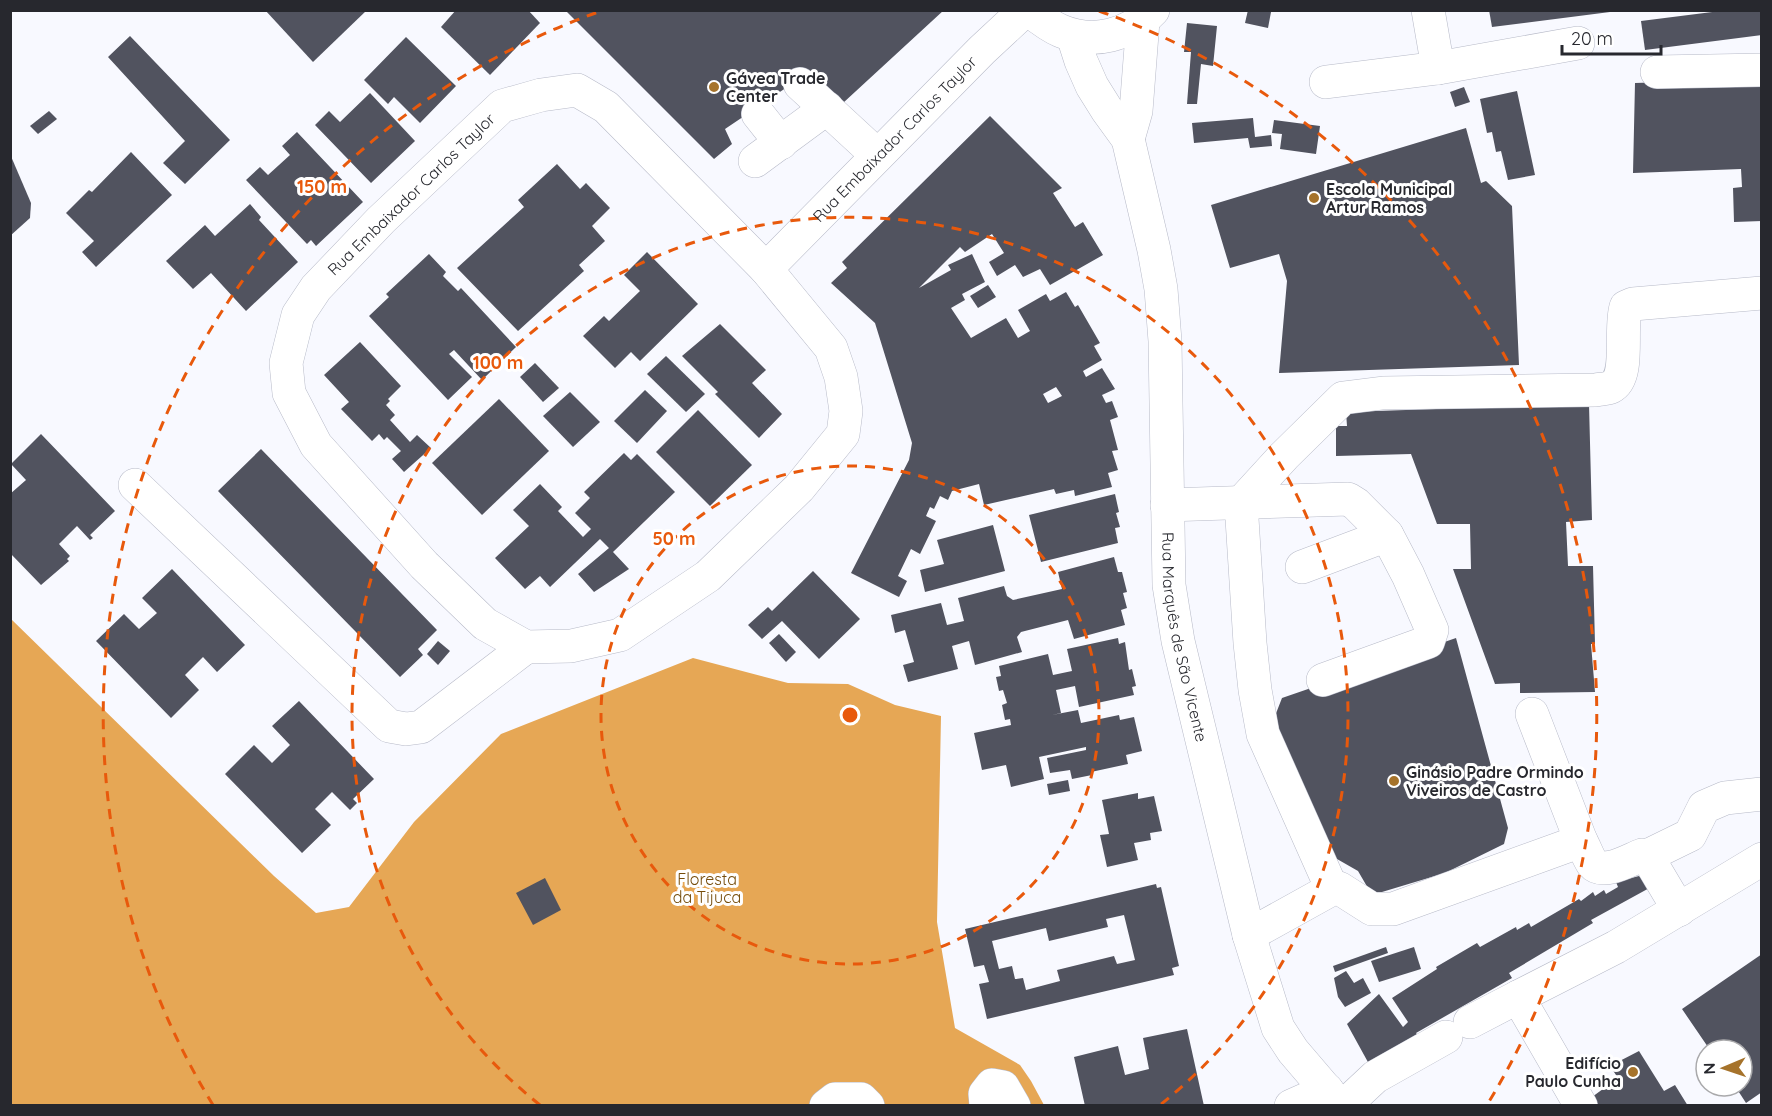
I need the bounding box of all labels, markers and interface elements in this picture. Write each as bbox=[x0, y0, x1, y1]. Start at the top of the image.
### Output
scale bar bbox=[1562, 18, 1661, 56]
text: 20 m bbox=[1571, 27, 1613, 50]
street label: Rua Embaixador Carlos Taylor bbox=[808, 51, 981, 226]
place label: Gávea Trade Center bbox=[726, 68, 826, 106]
marker: Gávea Trade Center bbox=[707, 80, 721, 94]
street label: Rua Embaixador Carlos Taylor bbox=[323, 109, 499, 279]
text: 150 m bbox=[297, 175, 347, 198]
place label: Escola Municipal Artur Ramos bbox=[1326, 179, 1452, 217]
marker: Escola Municipal Artur Ramos bbox=[1307, 191, 1321, 205]
text: 100 m bbox=[473, 351, 523, 374]
text: 50 m bbox=[652, 527, 696, 550]
street label: Rua Marquês de São Vicente bbox=[1158, 532, 1212, 744]
centre of rings bbox=[840, 705, 860, 725]
place label: Ginásio Padre Ormindo Viveiros de Castro bbox=[1406, 762, 1584, 800]
marker: Ginásio Padre Ormindo Viveiros de Castro bbox=[1387, 774, 1401, 788]
park label: Floresta da Tijuca bbox=[673, 869, 741, 907]
north arrow bbox=[1694, 1038, 1754, 1098]
place label: Edifício Paulo Cunha bbox=[1525, 1053, 1621, 1091]
text: N bbox=[1699, 1062, 1719, 1075]
marker: Edifício Paulo Cunha bbox=[1626, 1065, 1640, 1079]

